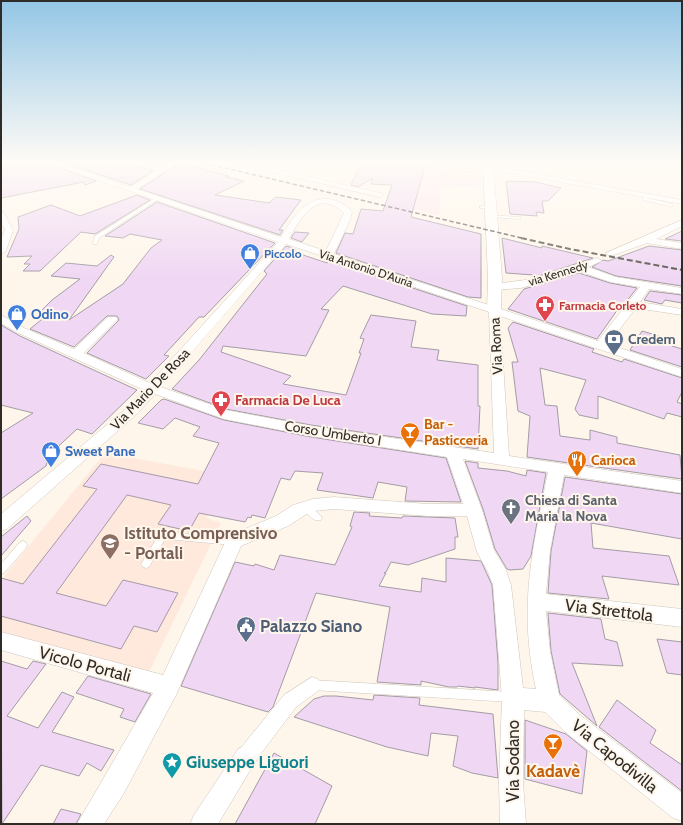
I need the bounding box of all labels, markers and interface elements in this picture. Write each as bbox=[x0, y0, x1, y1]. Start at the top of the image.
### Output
shop icon: Piccolo bbox=[239, 242, 261, 270]
place label: Piccolo bbox=[264, 246, 302, 261]
street label: Via Antonio D'Auria bbox=[317, 246, 415, 290]
street label: via Kennedy bbox=[526, 257, 590, 289]
pharmacy icon: Farmacia Corleto bbox=[534, 294, 556, 322]
place label: Farmacia Corleto bbox=[559, 298, 647, 313]
shop icon: Odino bbox=[6, 303, 28, 331]
place label: Odino bbox=[31, 305, 69, 323]
street label: Via Roma bbox=[486, 317, 506, 375]
bank icon: Credem bbox=[603, 328, 625, 356]
place label: Credem bbox=[628, 330, 676, 348]
street label: Via Mario De Rosa bbox=[106, 344, 194, 434]
pharmacy icon: Farmacia De Luca bbox=[210, 389, 232, 417]
place label: Farmacia De Luca bbox=[235, 391, 341, 409]
place label: Bar - Pasticceria bbox=[424, 415, 488, 449]
street label: Corso Umberto I bbox=[283, 416, 383, 450]
bar icon: Bar - Pasticceria bbox=[399, 421, 421, 449]
shop icon: Sweet Pane bbox=[40, 440, 62, 468]
place label: Sweet Pane bbox=[65, 442, 136, 460]
restaurant icon: Carioca bbox=[566, 449, 588, 477]
place label: Carioca bbox=[591, 451, 636, 469]
place label: Chiesa di Santa Maria la Nova bbox=[525, 491, 617, 525]
church icon: Chiesa di Santa Maria la Nova bbox=[500, 497, 522, 525]
place label: Istituto Comprensivo - Portali bbox=[124, 523, 278, 563]
school or university icon: Istituto Comprensivo - Portali bbox=[99, 532, 121, 560]
street label: Via Strettola bbox=[564, 595, 655, 625]
public building icon: Palazzo Siano bbox=[235, 615, 257, 643]
place label: Palazzo Siano bbox=[260, 616, 362, 636]
street label: Vicolo Portali bbox=[37, 642, 133, 686]
street label: Via Capodivilla bbox=[568, 715, 663, 797]
street label: Via Sodano bbox=[503, 720, 523, 802]
bar icon: Kadavè bbox=[542, 732, 564, 760]
place icon: Giuseppe Liguori bbox=[161, 751, 183, 779]
place label: Giuseppe Liguori bbox=[186, 752, 308, 772]
place label: Kadavè bbox=[526, 761, 580, 781]

